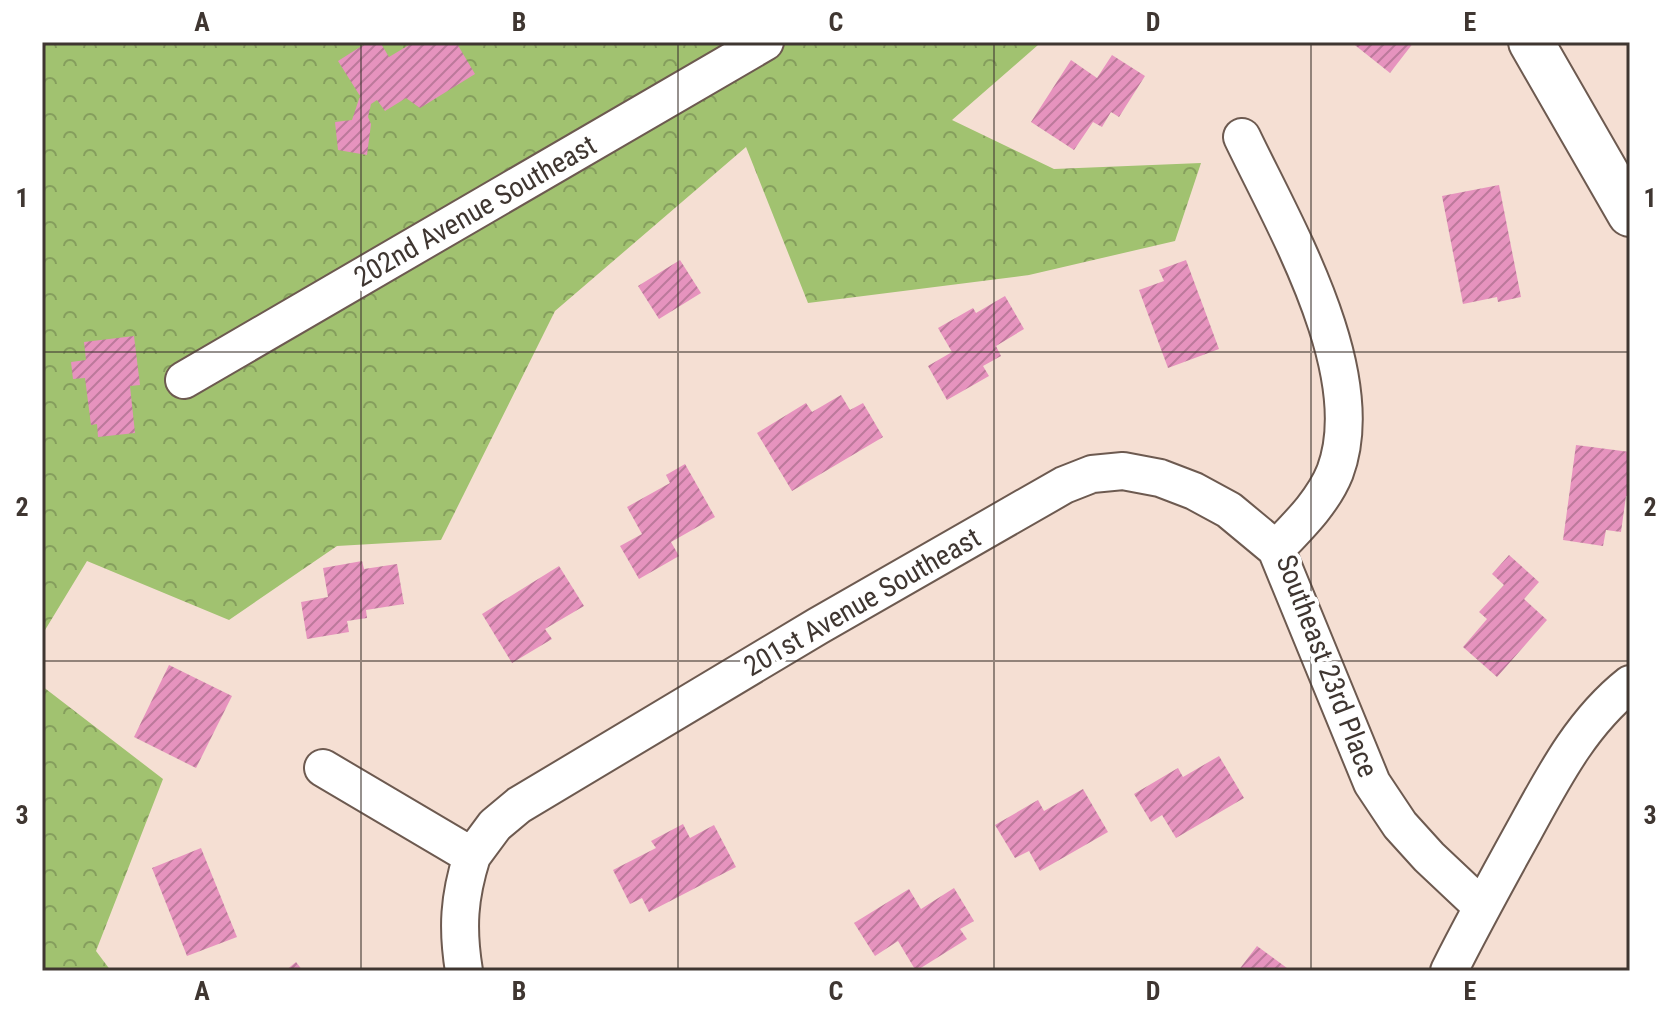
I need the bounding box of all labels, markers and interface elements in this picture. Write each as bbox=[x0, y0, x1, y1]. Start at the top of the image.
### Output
text: A bbox=[194, 7, 210, 37]
text: B bbox=[512, 7, 526, 37]
text: C bbox=[829, 7, 844, 37]
text: D bbox=[1146, 7, 1160, 37]
text: E bbox=[1464, 7, 1477, 37]
street label: 202nd Avenue Southeast bbox=[348, 128, 602, 294]
text: 1 bbox=[15, 183, 29, 213]
text: 1 bbox=[1643, 183, 1657, 213]
text: 2 bbox=[15, 492, 29, 522]
text: 2 bbox=[1643, 492, 1657, 522]
street label: 201st Avenue Southeast bbox=[738, 521, 986, 683]
street label: Southeast 23rd Place bbox=[1269, 550, 1385, 782]
text: 3 bbox=[15, 800, 29, 830]
text: 3 bbox=[1643, 800, 1657, 830]
text: A bbox=[194, 976, 210, 1006]
text: B bbox=[512, 976, 526, 1006]
text: C bbox=[829, 976, 844, 1006]
text: D bbox=[1146, 976, 1160, 1006]
text: E bbox=[1464, 976, 1477, 1006]

